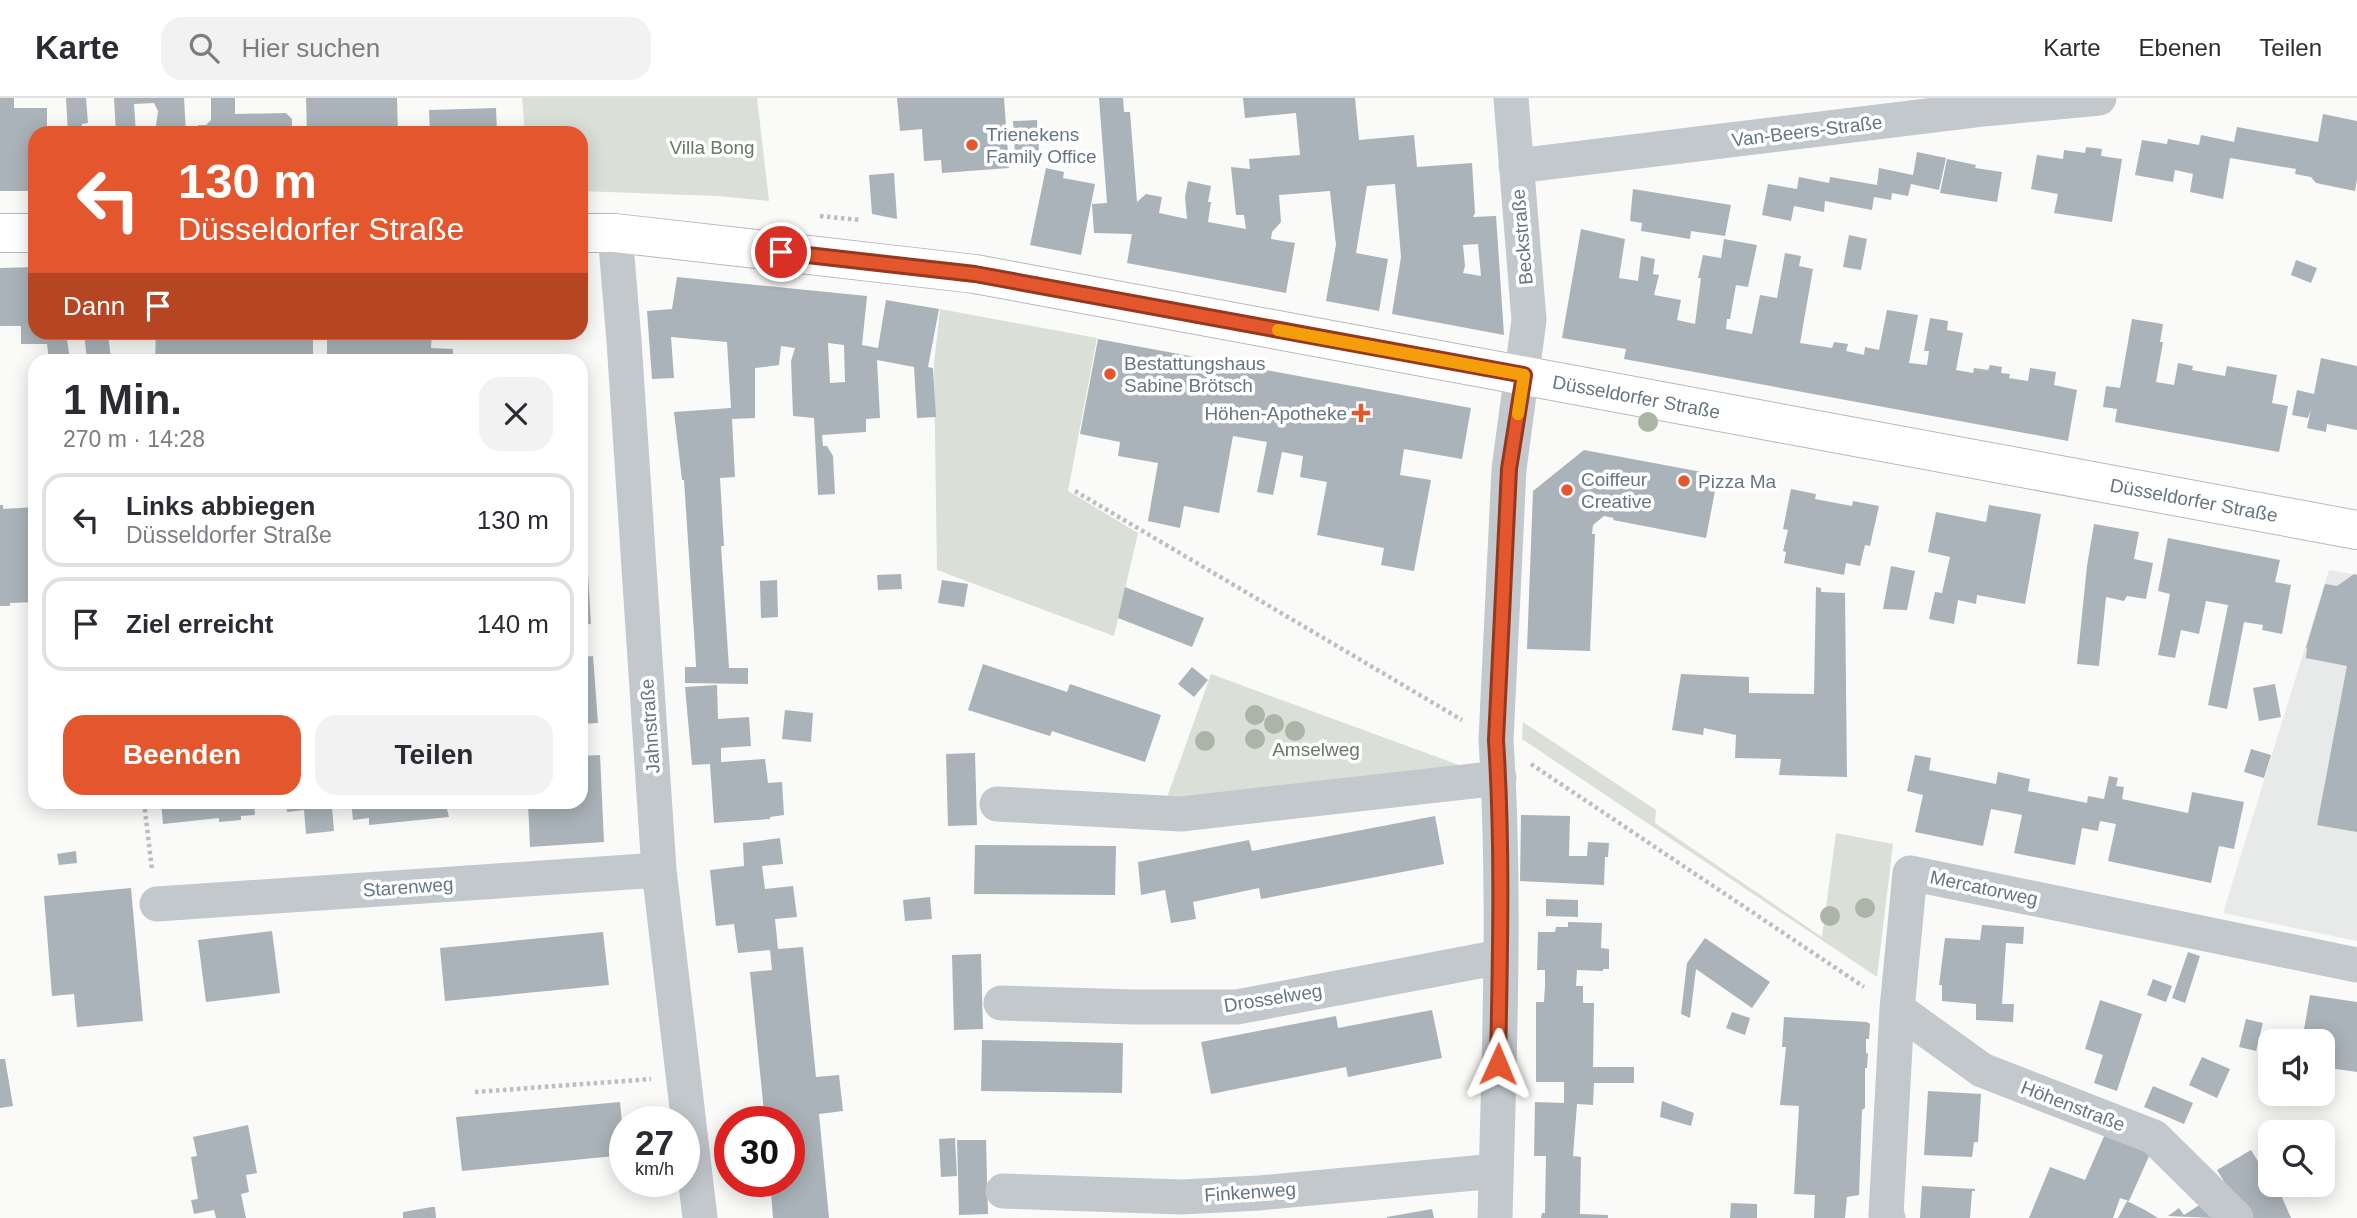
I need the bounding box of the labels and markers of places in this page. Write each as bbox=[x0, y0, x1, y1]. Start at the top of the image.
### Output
place label: Trienekens Family Office bbox=[986, 124, 1097, 167]
marker: Trienekens Family Office bbox=[964, 137, 980, 153]
pin bbox=[751, 222, 811, 282]
place label: Bestattungshaus Sabine Brötsch bbox=[1124, 353, 1266, 396]
marker: Bestattungshaus Sabine Brötsch bbox=[1102, 366, 1118, 382]
place label: Höhen-Apotheke bbox=[1204, 403, 1347, 424]
marker: Höhen-Apotheke bbox=[1353, 405, 1369, 421]
place label: Coiffeur Creative bbox=[1581, 469, 1652, 512]
place label: Pizza Ma bbox=[1698, 471, 1777, 492]
marker: Pizza Ma bbox=[1676, 473, 1692, 489]
marker: Coiffeur Creative bbox=[1559, 482, 1575, 498]

